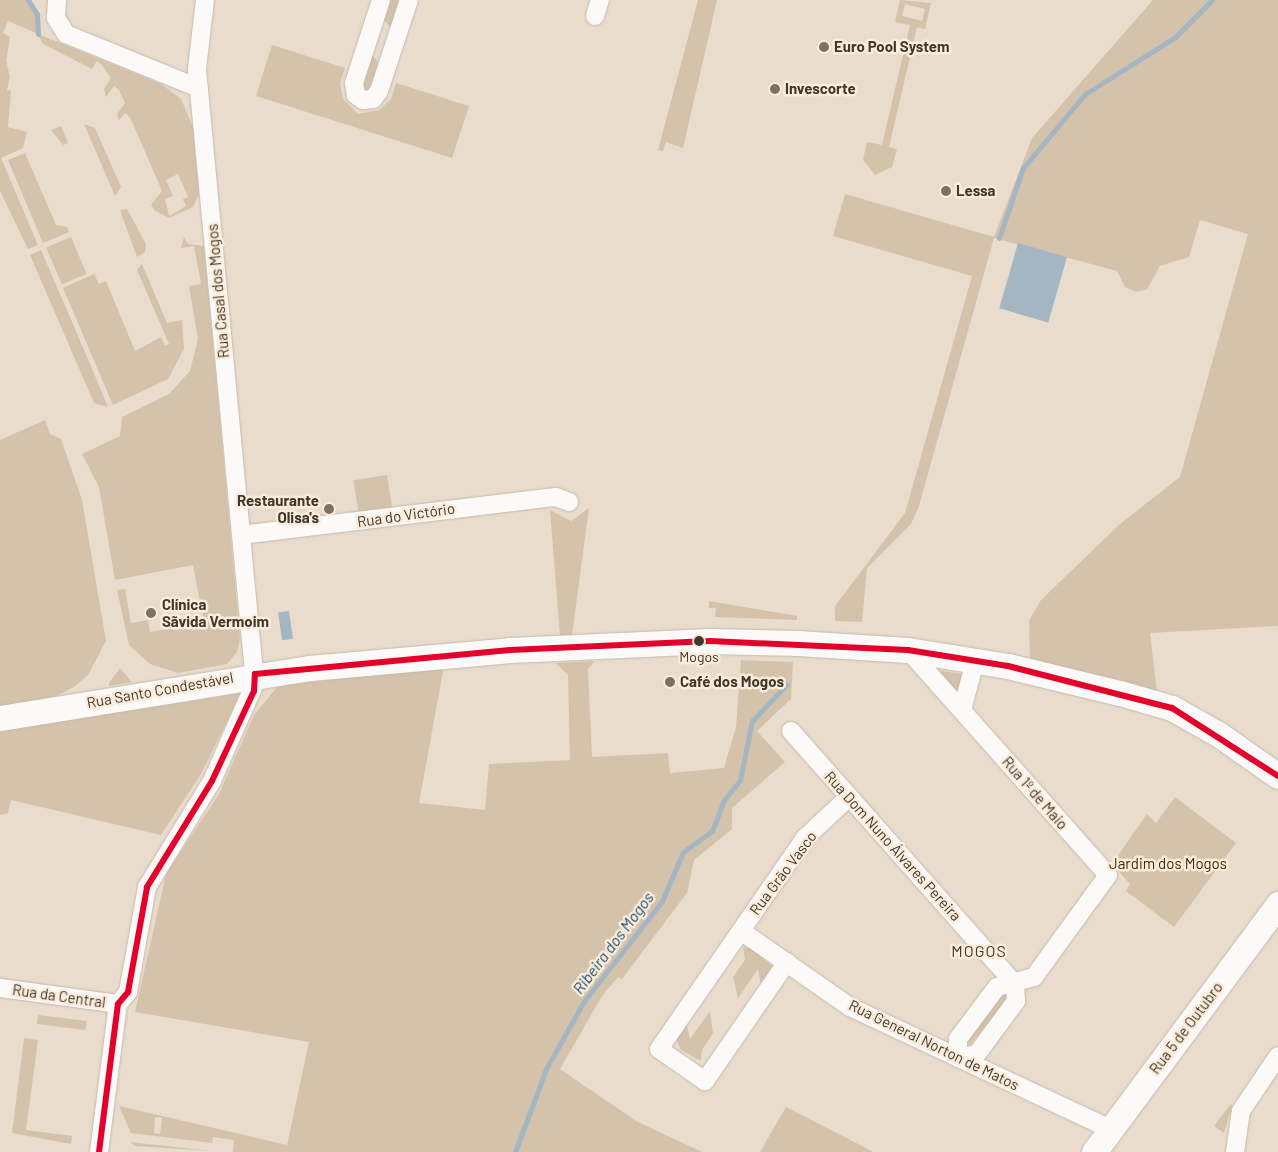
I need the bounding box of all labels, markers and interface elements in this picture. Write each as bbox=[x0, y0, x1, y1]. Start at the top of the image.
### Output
place label: Euro Pool System bbox=[834, 38, 949, 56]
marker: Euro Pool System bbox=[818, 41, 830, 53]
place label: Invescorte bbox=[785, 80, 856, 98]
marker: Invescorte bbox=[769, 83, 781, 95]
place label: Lessa bbox=[956, 182, 996, 200]
marker: Lessa bbox=[940, 185, 952, 197]
street label: Rua Casal dos Mogos bbox=[203, 223, 233, 359]
place label: Restaurante Olisa's bbox=[237, 491, 319, 526]
street label: Rua do Victório bbox=[356, 499, 456, 531]
marker: Restaurante Olisa's bbox=[323, 503, 335, 515]
place label: Clínica Sãvida Vermoim bbox=[162, 595, 269, 630]
marker: Clínica Sãvida Vermoim bbox=[144, 606, 158, 620]
marker: Mogos bbox=[694, 636, 704, 646]
place label: Mogos bbox=[679, 649, 719, 665]
street label: Rua Santo Condestável bbox=[85, 668, 235, 712]
place label: Café dos Mogos bbox=[680, 673, 784, 691]
marker: Café dos Mogos bbox=[664, 676, 676, 688]
street label: Rua 1º de Maio bbox=[998, 753, 1072, 833]
street label: Rua Dom Nuno Álvares Pereira bbox=[821, 767, 965, 925]
street label: Rua Grão Vasco bbox=[746, 828, 820, 918]
park label: Jardim dos Mogos bbox=[1109, 855, 1227, 873]
water label: Ribeira dos Mogos bbox=[569, 888, 657, 998]
district label: MOGOS bbox=[951, 941, 1007, 961]
street label: Rua 5 de Outubro bbox=[1146, 978, 1226, 1078]
street label: Rua da Central bbox=[11, 981, 107, 1011]
street label: Rua General Norton de Matos bbox=[846, 996, 1022, 1094]

